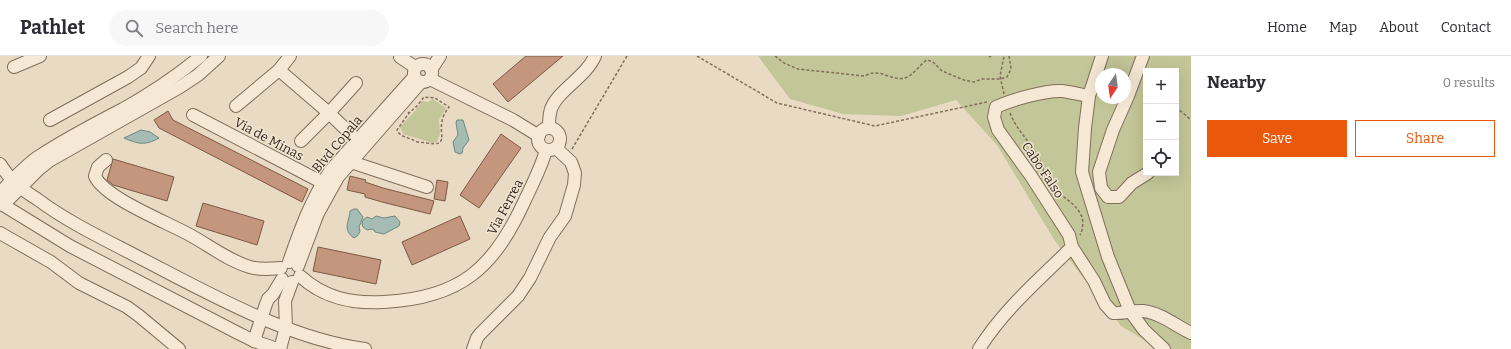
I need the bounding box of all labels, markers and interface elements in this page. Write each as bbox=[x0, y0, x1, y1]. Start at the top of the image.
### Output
search box bbox=[109, 10, 389, 46]
text: Pathlet bbox=[20, 16, 85, 39]
icon: search bbox=[123, 17, 145, 39]
text: Search here bbox=[155, 19, 238, 37]
text: Home bbox=[1267, 19, 1307, 36]
text: Map bbox=[1329, 19, 1357, 36]
text: About bbox=[1379, 19, 1419, 36]
text: Contact bbox=[1441, 19, 1491, 36]
north arrow bbox=[1095, 68, 1131, 104]
map controls bbox=[1143, 68, 1179, 176]
button: + bbox=[1143, 68, 1179, 104]
text: Nearby bbox=[1207, 72, 1266, 93]
text: 0 results bbox=[1443, 75, 1495, 90]
button: − bbox=[1143, 104, 1179, 140]
street label: Blvd Copala bbox=[309, 112, 365, 176]
street label: Via de Minas bbox=[232, 114, 306, 164]
button: Save bbox=[1207, 120, 1347, 157]
button: Share bbox=[1355, 120, 1495, 157]
street label: Cabo Falso bbox=[1019, 139, 1067, 201]
button: locate bbox=[1143, 140, 1179, 176]
street label: Via Ferrea bbox=[484, 177, 526, 237]

